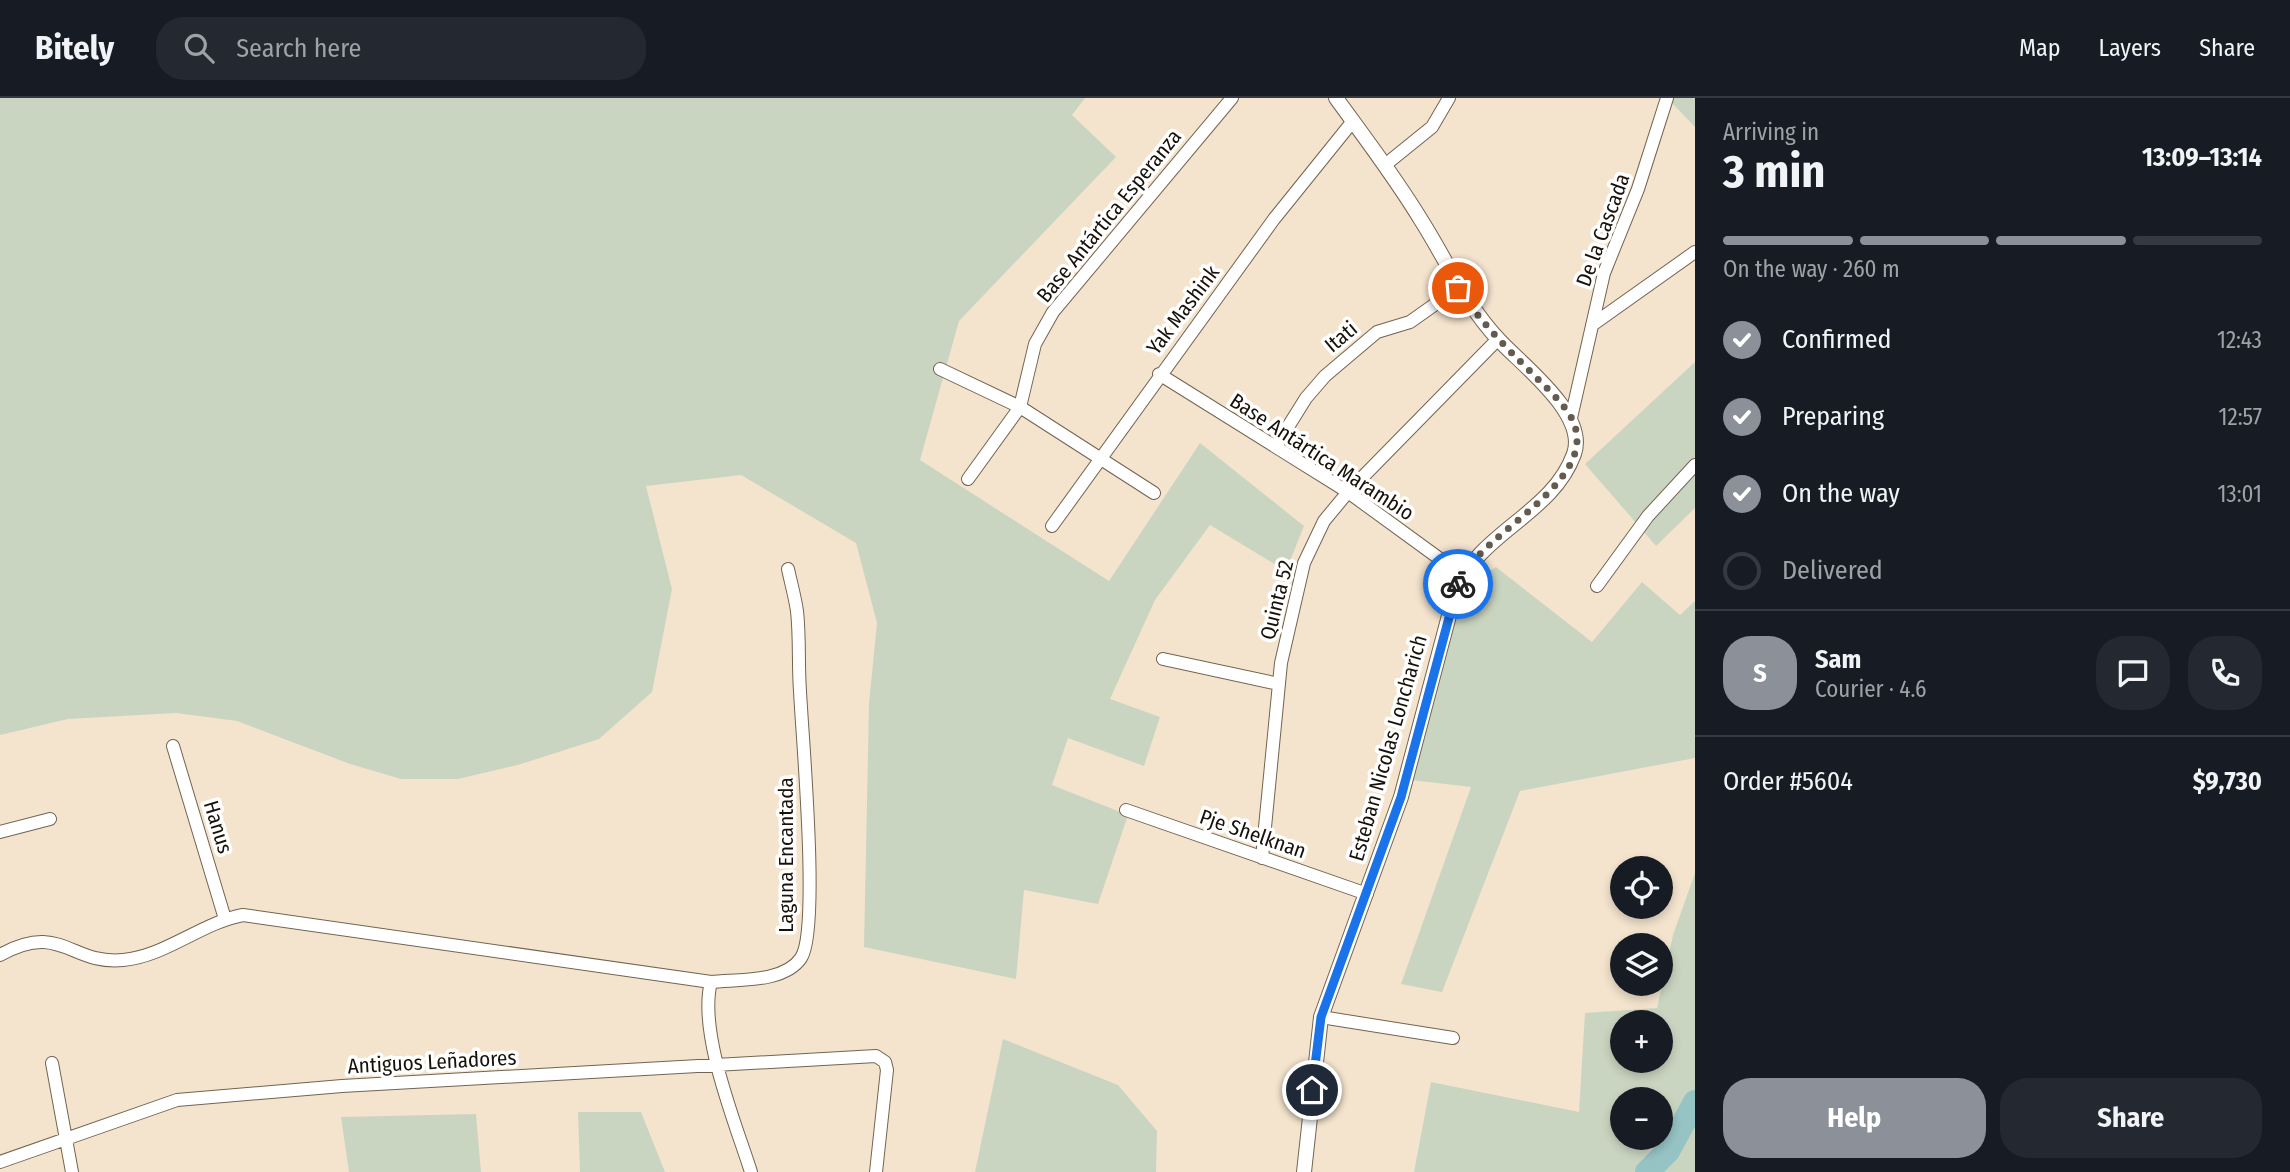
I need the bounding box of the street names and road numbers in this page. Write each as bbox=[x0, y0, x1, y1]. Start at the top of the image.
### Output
street label: Base Antártica Esperanza bbox=[1031, 124, 1187, 308]
street label: De la Cascada bbox=[1571, 170, 1635, 290]
street label: Yak Mashink bbox=[1141, 260, 1225, 360]
street label: Itati bbox=[1319, 316, 1363, 358]
street label: Base Antártica Marambio bbox=[1225, 388, 1419, 526]
street label: Quinta 52 bbox=[1255, 557, 1299, 643]
street label: Esteban Nicolas Loncharich bbox=[1343, 632, 1433, 864]
street label: Laguna Encantada bbox=[773, 777, 799, 933]
street label: Hanus bbox=[198, 797, 238, 857]
street label: Pje Shelknan bbox=[1196, 804, 1310, 864]
street label: Antiguos Leñadores bbox=[347, 1045, 517, 1079]

